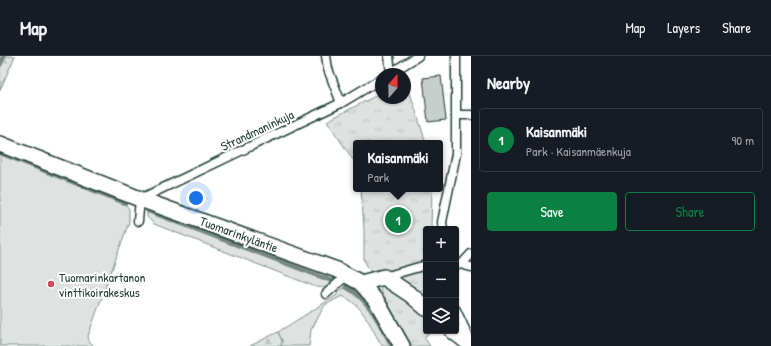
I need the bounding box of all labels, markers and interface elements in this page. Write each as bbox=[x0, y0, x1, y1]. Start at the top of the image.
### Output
text: Map bbox=[20, 15, 47, 41]
text: Map bbox=[625, 18, 645, 37]
text: Layers bbox=[667, 18, 700, 37]
text: Share bbox=[722, 18, 751, 37]
north arrow bbox=[375, 68, 411, 104]
text: Nearby bbox=[487, 71, 530, 94]
street label: Strandmaninkuja bbox=[217, 105, 297, 155]
text: Kaisanmäki bbox=[526, 121, 587, 142]
text: 1 bbox=[499, 131, 503, 149]
text: 90 m bbox=[732, 131, 754, 149]
popup bbox=[353, 140, 443, 192]
text: Park · Kaisanmäenkuja bbox=[526, 142, 631, 160]
text: Kaisanmäki bbox=[367, 147, 429, 168]
text: Park bbox=[367, 168, 389, 186]
your location bbox=[186, 188, 206, 208]
button: Save bbox=[487, 192, 617, 231]
button: Share bbox=[625, 192, 755, 231]
pin: 1 bbox=[385, 205, 411, 235]
street label: Tuomarinkyläntie bbox=[197, 211, 281, 257]
map controls bbox=[423, 226, 459, 334]
button: + bbox=[423, 226, 459, 262]
button: − bbox=[423, 262, 459, 298]
place label: Tuomarinkartanon vinttikoirakeskus bbox=[59, 268, 145, 301]
marker: Tuomarinkartanon vinttikoirakeskus bbox=[46, 279, 56, 289]
button: layers bbox=[423, 298, 459, 334]

